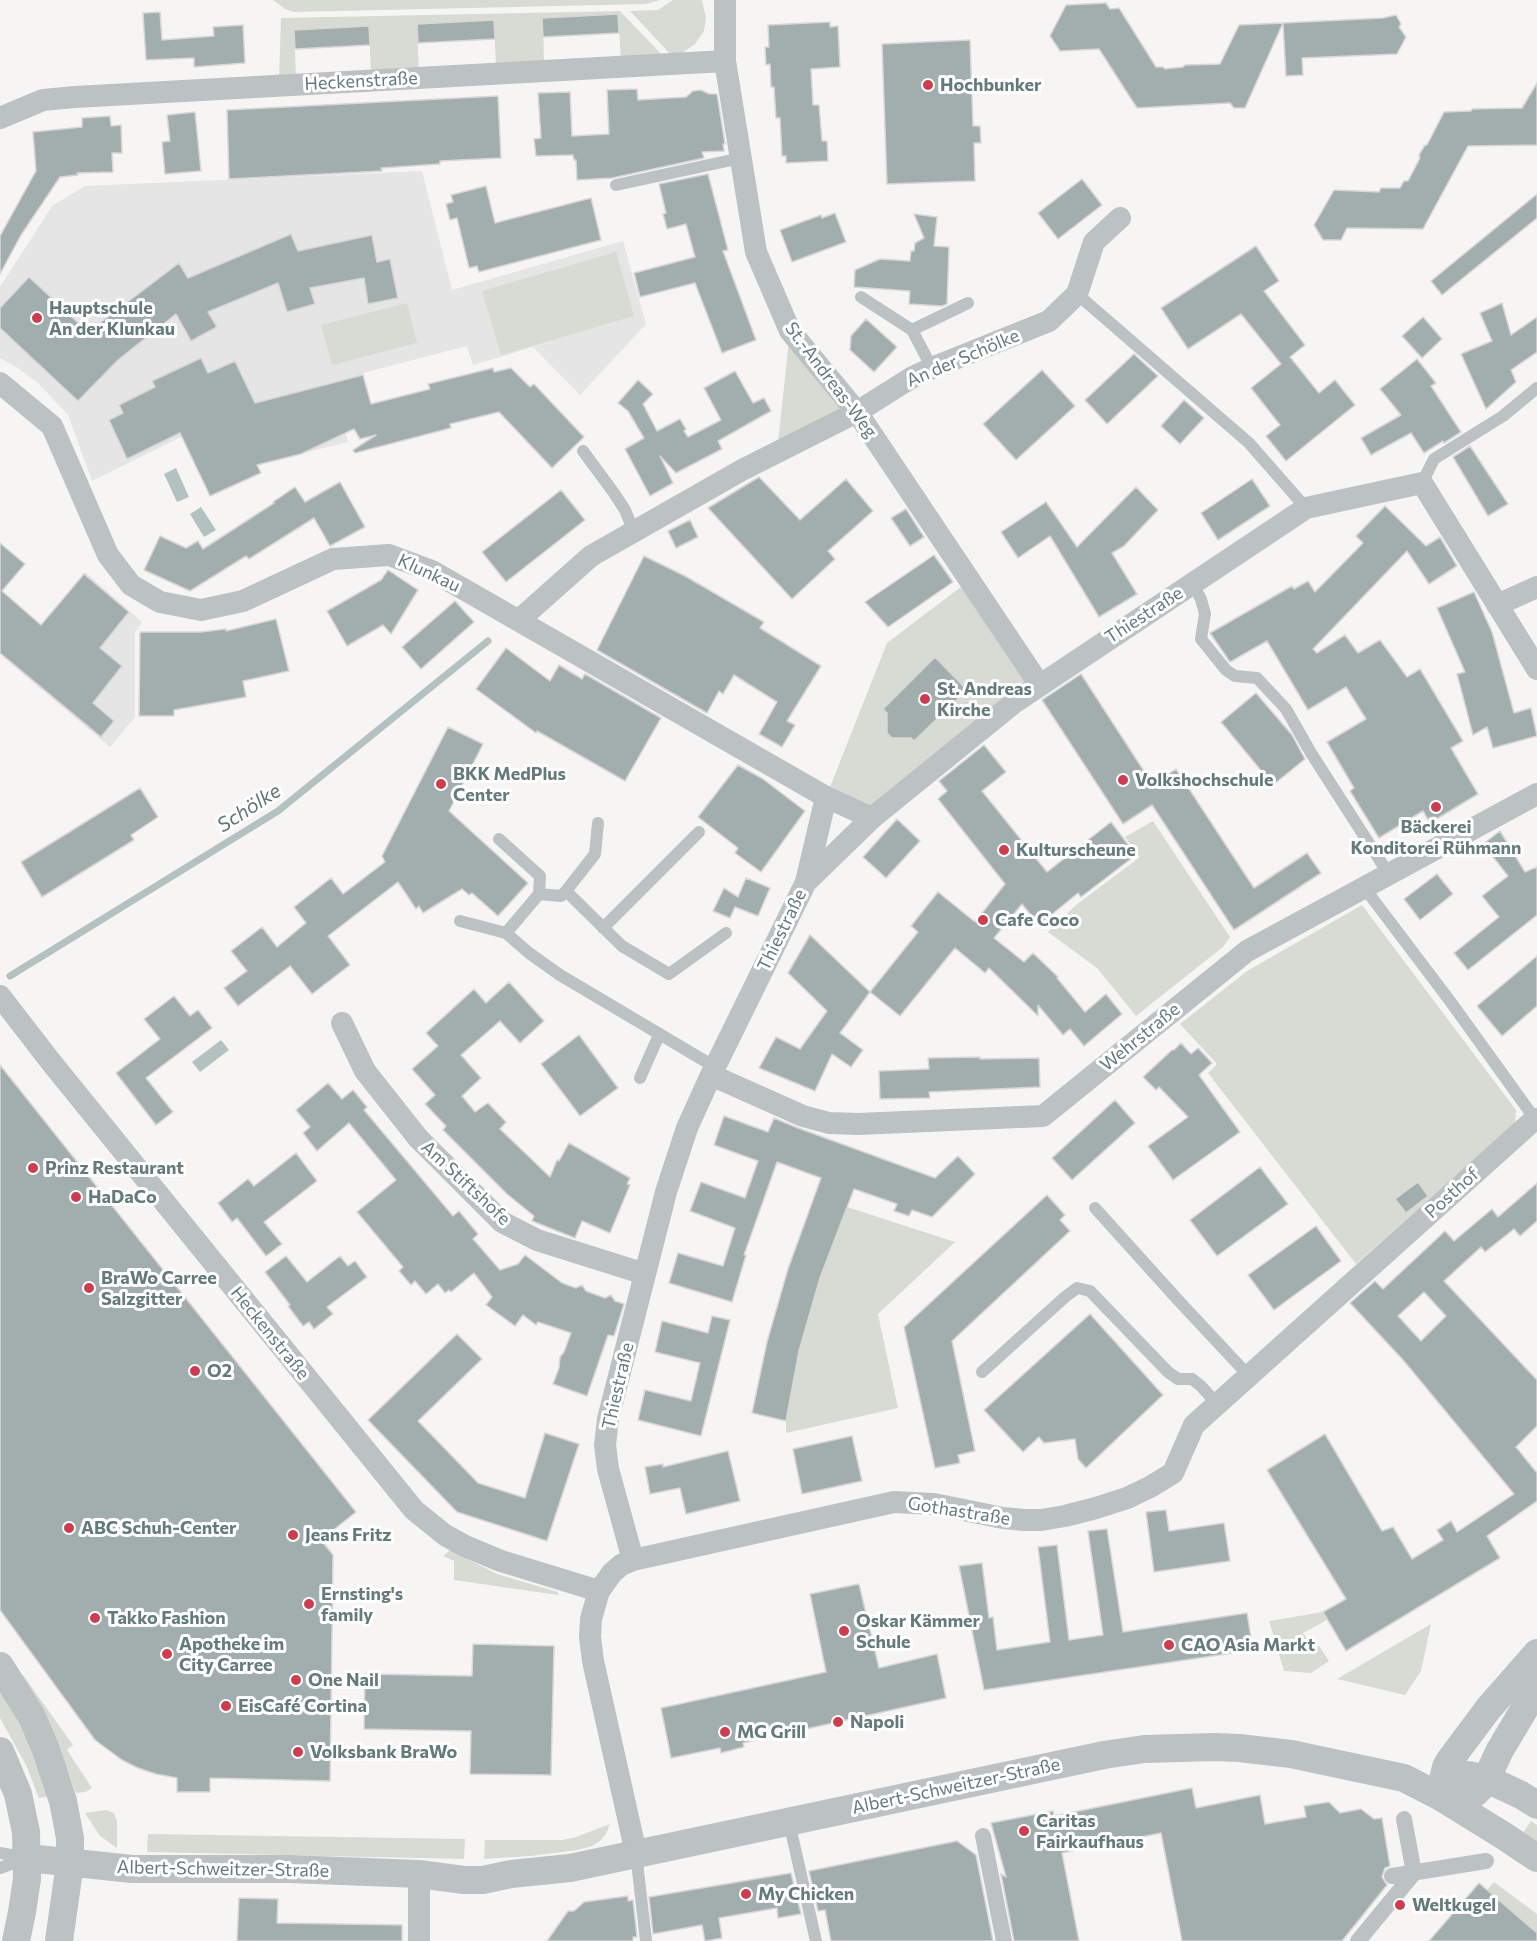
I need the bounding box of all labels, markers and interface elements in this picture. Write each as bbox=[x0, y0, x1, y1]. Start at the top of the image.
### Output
street label: Heckenstraße bbox=[304, 67, 418, 95]
place label: Hochbunker bbox=[940, 74, 1041, 96]
marker: Hochbunker bbox=[921, 78, 935, 92]
place label: Hauptschule An der Klunkau bbox=[49, 297, 175, 340]
marker: Hauptschule An der Klunkau bbox=[30, 311, 44, 325]
street label: St.-Andreas-Weg bbox=[780, 318, 882, 442]
street label: An der Schölke bbox=[903, 324, 1023, 392]
street label: Klunkau bbox=[394, 549, 464, 597]
street label: Thiestraße bbox=[1101, 582, 1187, 648]
place label: St. Andreas Kirche bbox=[937, 678, 1032, 720]
marker: St. Andreas Kirche bbox=[918, 692, 932, 706]
place label: BKK MedPlus Center bbox=[453, 763, 566, 806]
place label: Volkshochschule bbox=[1135, 769, 1273, 791]
marker: Volkshochschule bbox=[1116, 773, 1130, 787]
marker: BKK MedPlus Center bbox=[434, 777, 448, 791]
water label: Schölke bbox=[213, 779, 285, 837]
marker: Bäckerei Konditorei Rühmann bbox=[1429, 800, 1443, 814]
place label: Bäckerei Konditorei Rühmann bbox=[1351, 816, 1521, 858]
place label: Kulturscheune bbox=[1016, 839, 1136, 861]
marker: Kulturscheune bbox=[997, 843, 1011, 857]
street label: Thiestraße bbox=[753, 886, 811, 974]
place label: Cafe Coco bbox=[995, 909, 1079, 931]
marker: Cafe Coco bbox=[976, 913, 990, 927]
street label: Wehrstraße bbox=[1096, 998, 1184, 1076]
street label: Am Stiftshofe bbox=[417, 1136, 515, 1230]
place label: Prinz Restaurant bbox=[45, 1157, 184, 1179]
marker: Prinz Restaurant bbox=[26, 1161, 40, 1175]
street label: Posthof bbox=[1421, 1163, 1483, 1223]
place label: HaDaCo bbox=[88, 1186, 157, 1208]
marker: HaDaCo bbox=[69, 1190, 83, 1204]
place label: BraWo Carree Salzgitter bbox=[101, 1267, 217, 1310]
marker: BraWo Carree Salzgitter bbox=[82, 1281, 96, 1295]
street label: Heckenstraße bbox=[226, 1282, 314, 1384]
street label: Thiestraße bbox=[598, 1341, 638, 1431]
place label: O2 bbox=[207, 1360, 232, 1382]
marker: O2 bbox=[188, 1364, 202, 1378]
street label: Gothastraße bbox=[906, 1492, 1012, 1530]
place label: ABC Schuh-Center bbox=[81, 1517, 237, 1539]
marker: ABC Schuh-Center bbox=[62, 1521, 76, 1535]
place label: Jeans Fritz bbox=[305, 1524, 392, 1546]
marker: Jeans Fritz bbox=[286, 1528, 300, 1542]
place label: Ernsting's family bbox=[321, 1583, 403, 1626]
marker: Ernsting's family bbox=[302, 1597, 316, 1611]
place label: Takko Fashion bbox=[107, 1607, 226, 1629]
place label: Oskar Kämmer Schule bbox=[856, 1610, 980, 1652]
marker: Takko Fashion bbox=[88, 1611, 102, 1625]
marker: Oskar Kämmer Schule bbox=[837, 1624, 851, 1638]
place label: Apotheke im City Carree bbox=[179, 1633, 284, 1676]
place label: CAO Asia Markt bbox=[1181, 1634, 1315, 1656]
marker: CAO Asia Markt bbox=[1162, 1638, 1176, 1652]
marker: Apotheke im City Carree bbox=[160, 1647, 174, 1661]
place label: One Nail bbox=[308, 1669, 379, 1691]
marker: One Nail bbox=[289, 1673, 303, 1687]
place label: EisCafé Cortina bbox=[238, 1695, 367, 1717]
marker: EisCafé Cortina bbox=[219, 1699, 233, 1713]
place label: Napoli bbox=[850, 1711, 904, 1733]
marker: Napoli bbox=[831, 1715, 845, 1729]
place label: MG Grill bbox=[737, 1721, 806, 1743]
marker: MG Grill bbox=[718, 1725, 732, 1739]
place label: Volksbank BraWo bbox=[310, 1741, 457, 1763]
marker: Volksbank BraWo bbox=[291, 1745, 305, 1759]
street label: Albert-Schweitzer-Straße bbox=[850, 1753, 1062, 1819]
place label: Caritas Fairkaufhaus bbox=[1036, 1810, 1144, 1852]
marker: Caritas Fairkaufhaus bbox=[1017, 1824, 1031, 1838]
street label: Albert-Schweitzer-Straße bbox=[117, 1856, 329, 1882]
place label: My Chicken bbox=[758, 1883, 854, 1905]
marker: My Chicken bbox=[739, 1887, 753, 1901]
place label: Weltkugel bbox=[1412, 1894, 1496, 1916]
marker: Weltkugel bbox=[1393, 1898, 1407, 1912]

